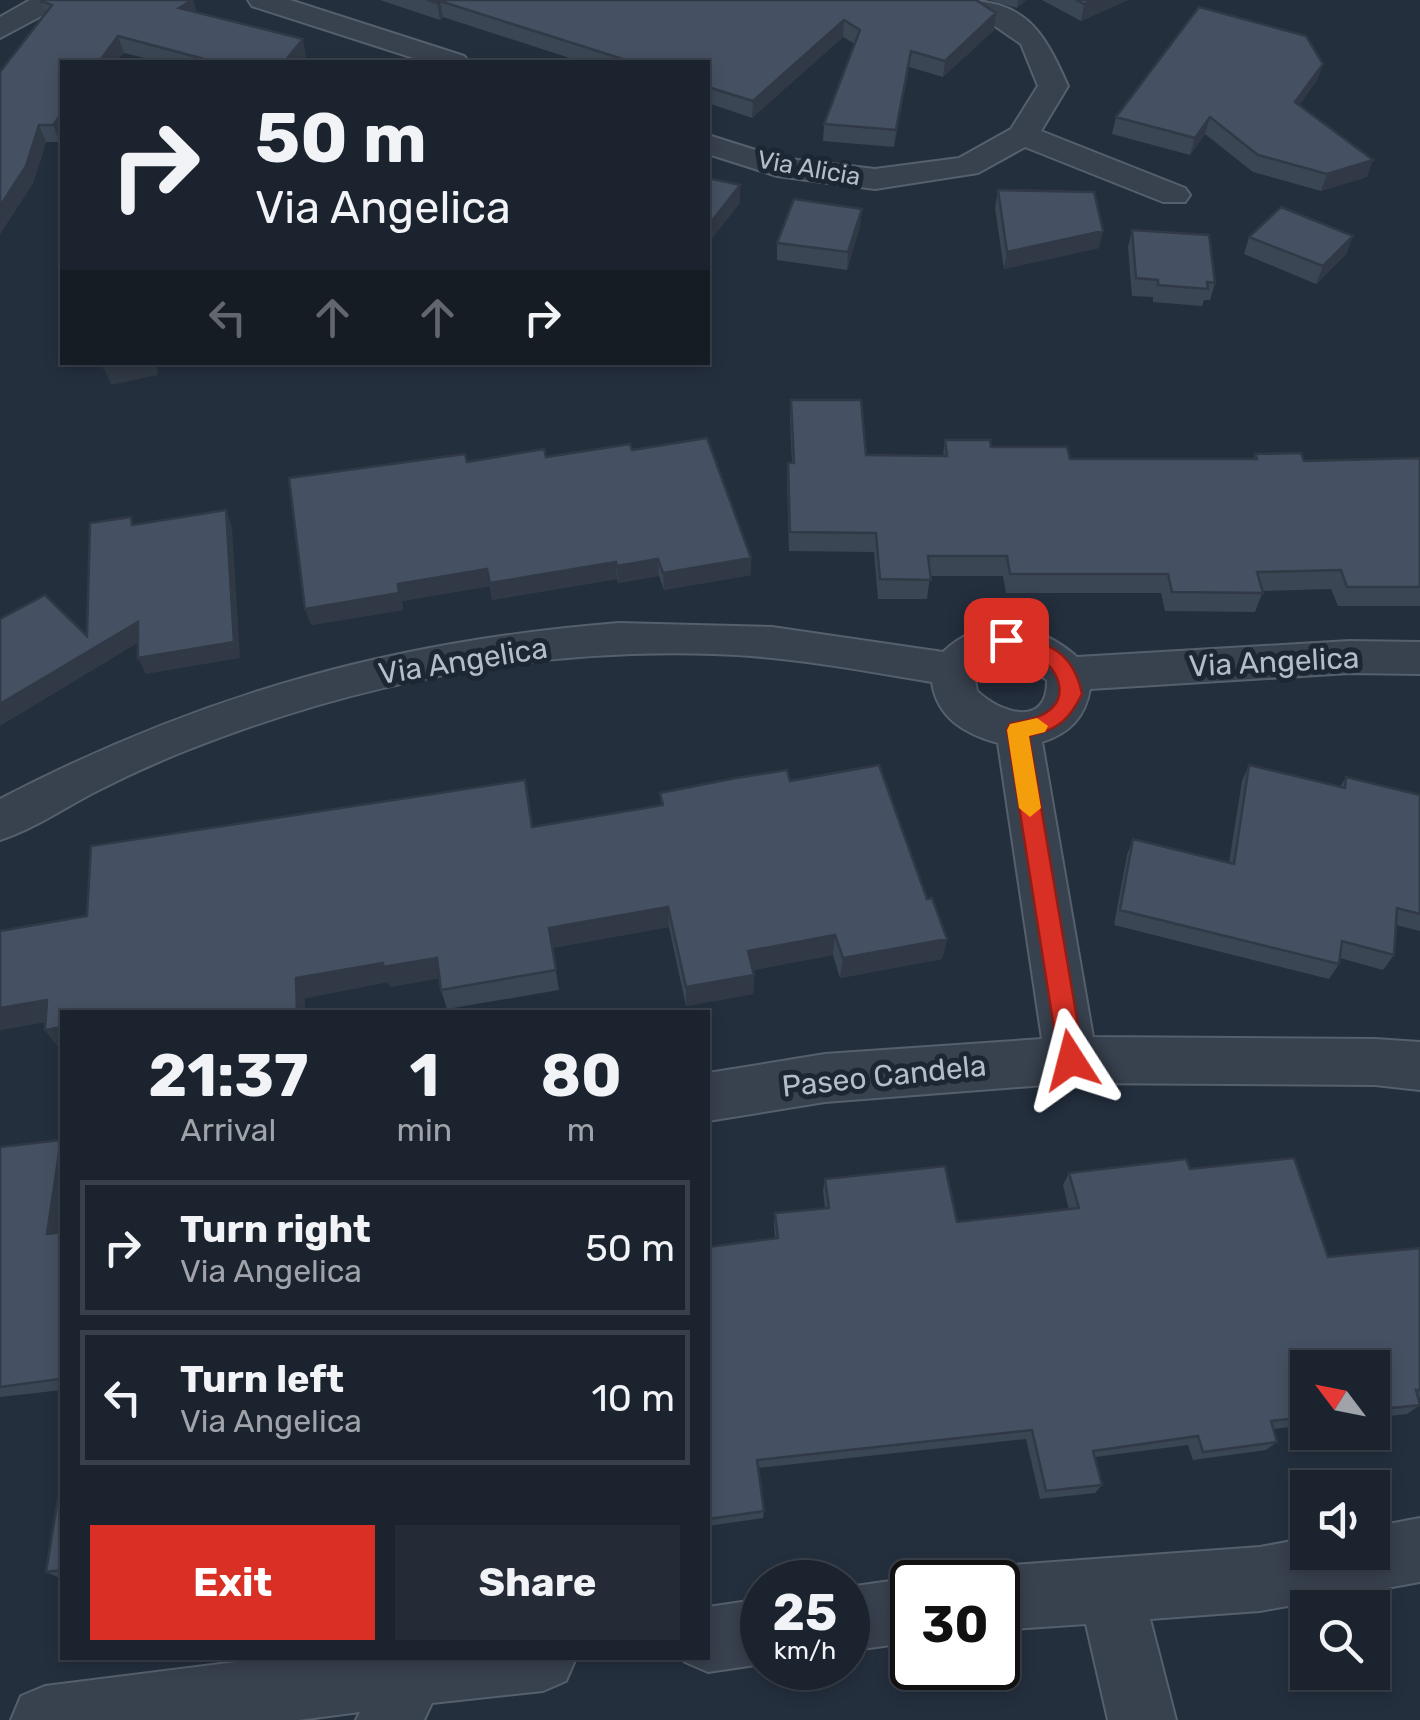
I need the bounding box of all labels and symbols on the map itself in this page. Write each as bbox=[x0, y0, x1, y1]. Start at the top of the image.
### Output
street label: Via Alicia bbox=[755, 145, 863, 191]
pin bbox=[964, 598, 1049, 683]
street label: Via Angelica bbox=[376, 630, 550, 692]
street label: Via Angelica bbox=[1188, 640, 1360, 684]
position arrow bbox=[1019, 1008, 1123, 1112]
street label: Paseo Candela bbox=[780, 1047, 988, 1105]
north arrow bbox=[1290, 1350, 1390, 1450]
speed limit sign: 30 bbox=[890, 1560, 1020, 1690]

